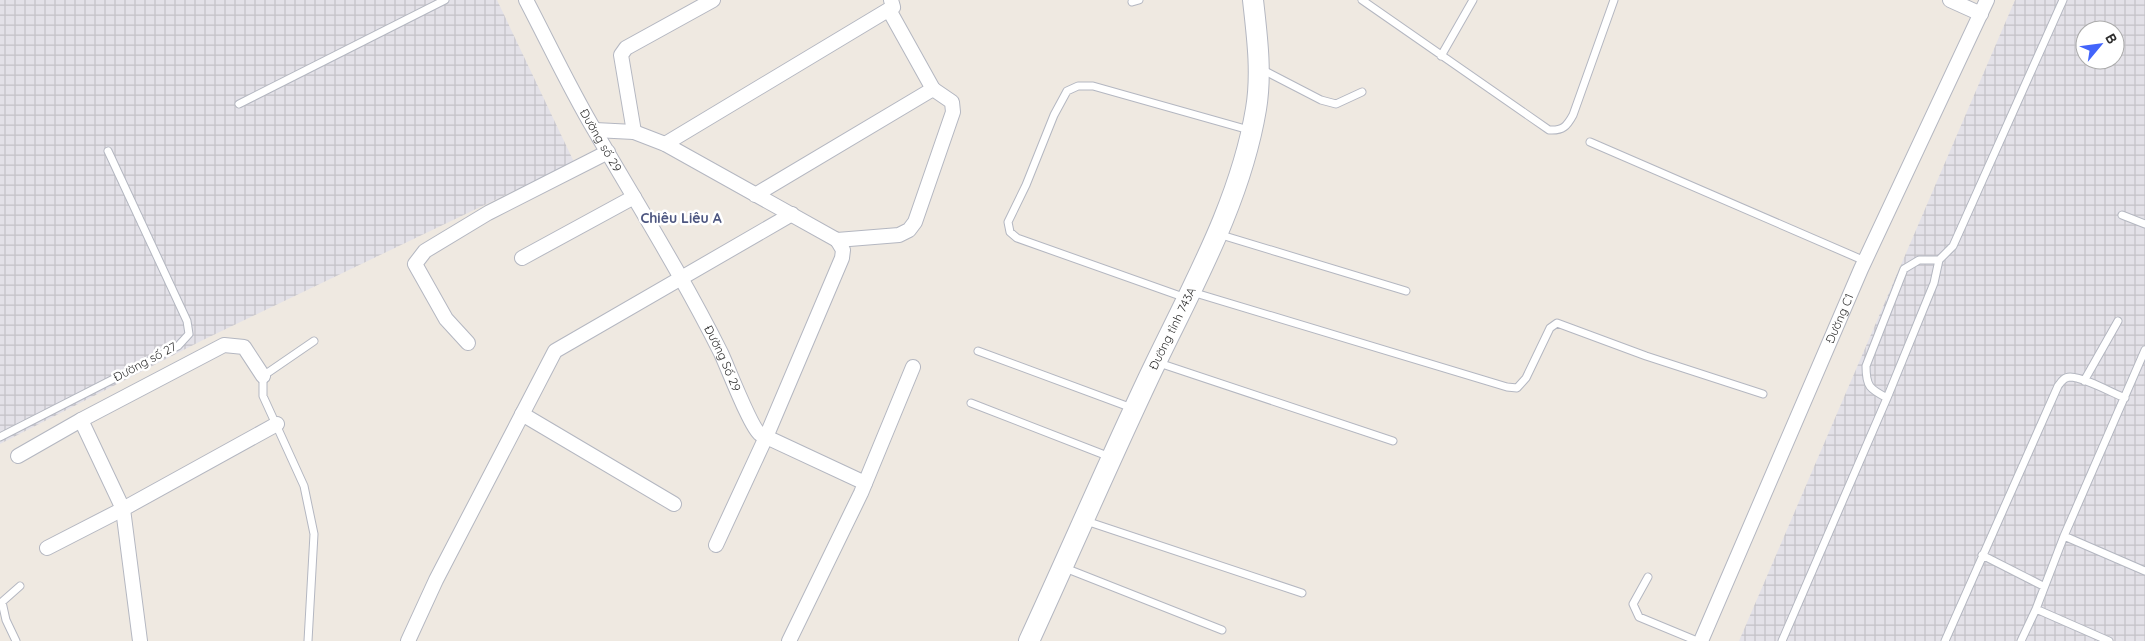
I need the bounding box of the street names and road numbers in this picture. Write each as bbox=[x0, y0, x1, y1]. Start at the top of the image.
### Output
street label: Đường số 29 bbox=[577, 106, 625, 174]
street label: Đường tỉnh 743A bbox=[1146, 284, 1199, 372]
street label: Đường C1 bbox=[1822, 291, 1857, 346]
street label: Đường Số 29 bbox=[701, 323, 745, 394]
street label: Đường số 27 bbox=[111, 339, 179, 384]

